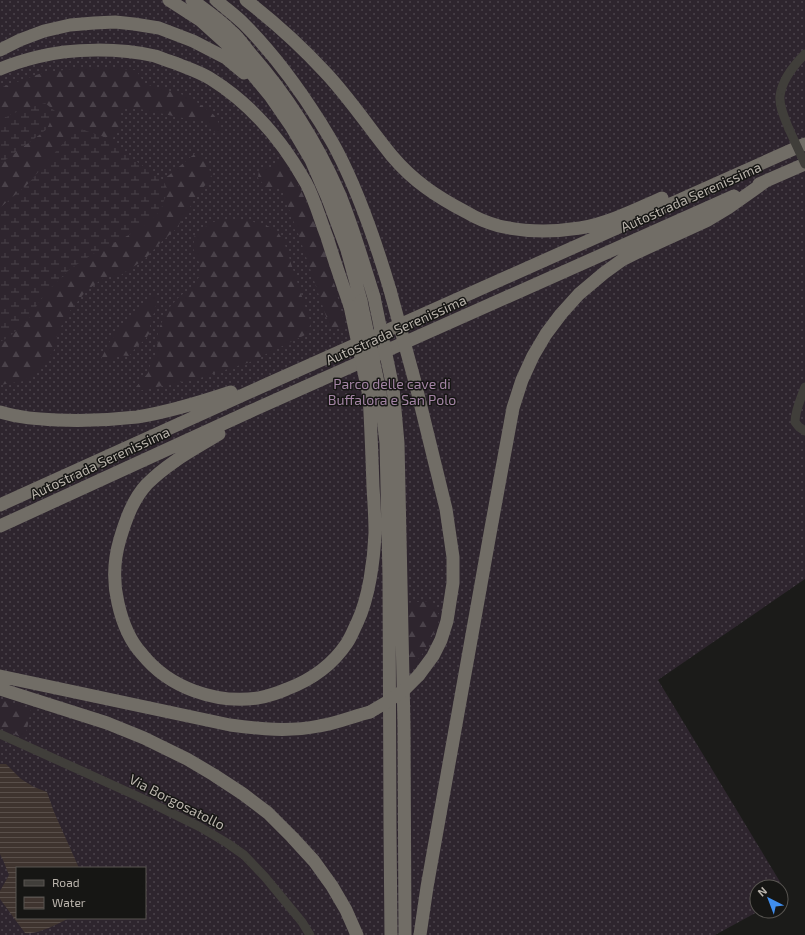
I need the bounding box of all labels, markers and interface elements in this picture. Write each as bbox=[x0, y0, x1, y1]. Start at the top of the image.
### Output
street label: Autostrada Serenissima bbox=[618, 158, 764, 235]
street label: Autostrada Serenissima bbox=[323, 291, 469, 368]
park label: Parco delle cave di Buffalora e San Polo bbox=[328, 375, 456, 408]
street label: Autostrada Serenissima bbox=[27, 423, 172, 502]
street label: Via Borgosatollo bbox=[127, 770, 228, 833]
legend bbox=[16, 867, 146, 919]
text: Road bbox=[52, 875, 80, 889]
north arrow bbox=[749, 879, 789, 919]
text: N bbox=[755, 884, 769, 899]
text: Water bbox=[52, 895, 86, 909]

